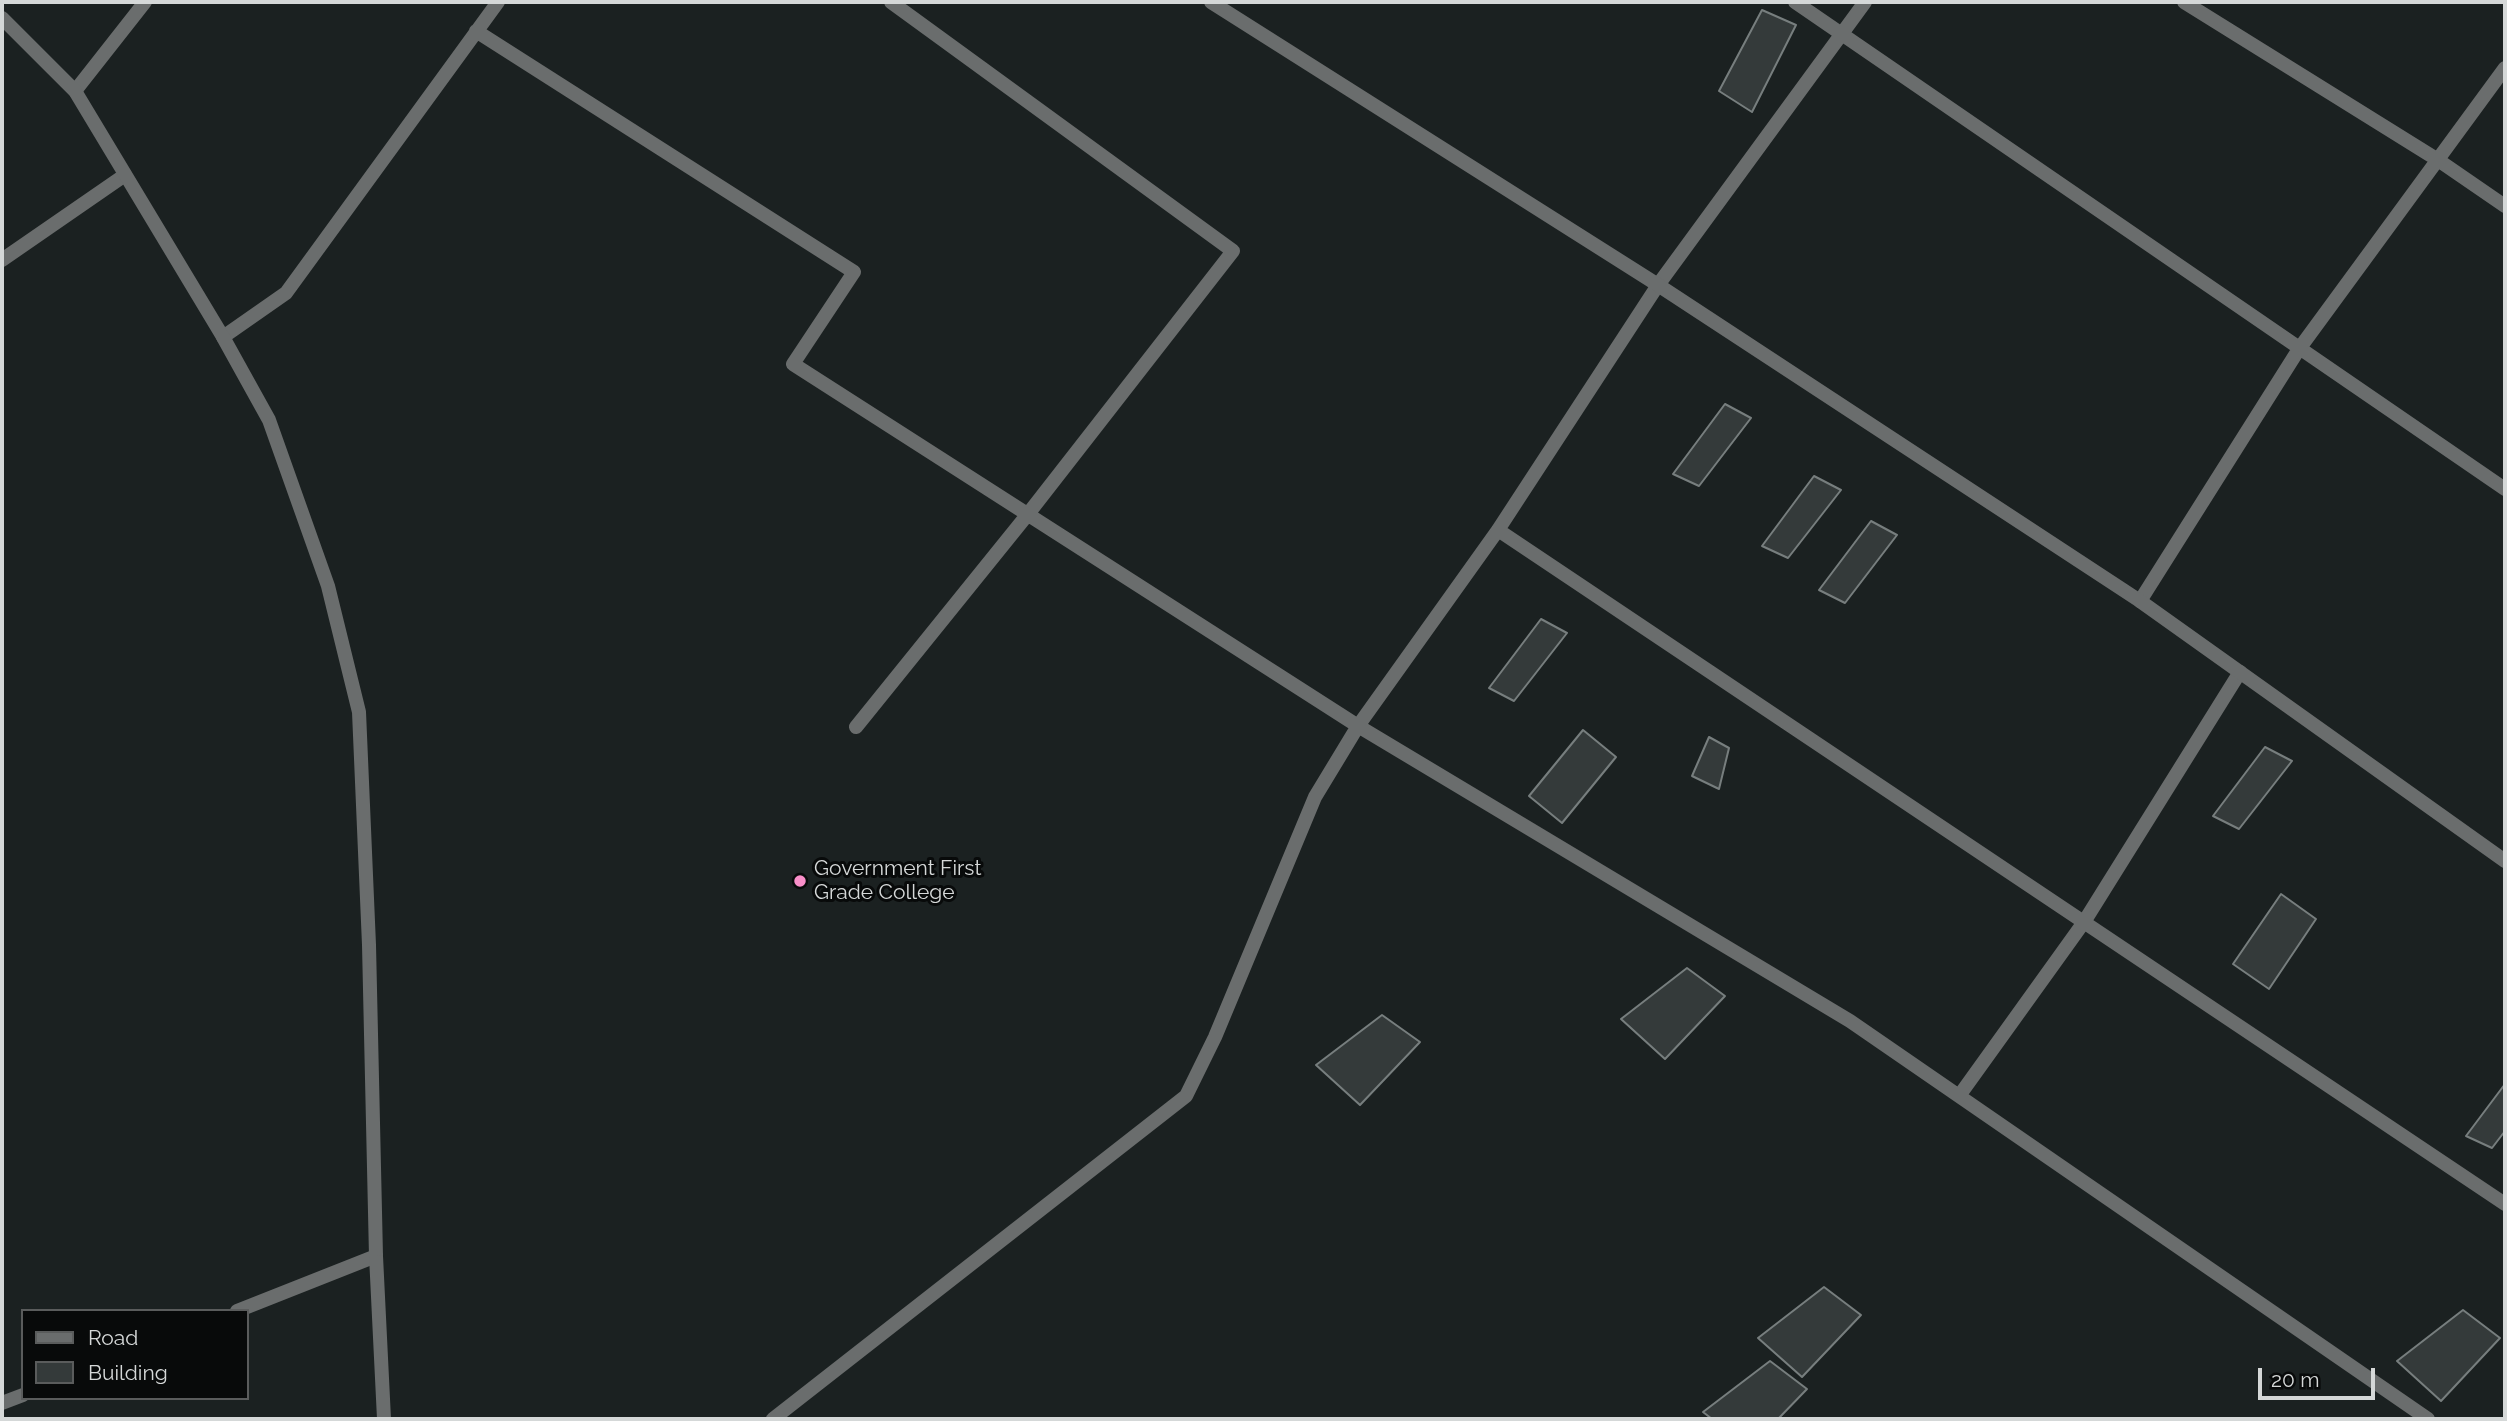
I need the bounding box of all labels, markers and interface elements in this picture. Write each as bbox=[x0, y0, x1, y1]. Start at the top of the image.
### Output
place label: Government First Grade College bbox=[814, 856, 982, 906]
marker: Government First Grade College bbox=[792, 873, 808, 889]
legend bbox=[21, 1309, 248, 1400]
text: Road bbox=[88, 1325, 138, 1350]
scale bar bbox=[2262, 1354, 2379, 1398]
text: Building bbox=[88, 1360, 168, 1385]
text: 20 m bbox=[2271, 1367, 2319, 1392]

